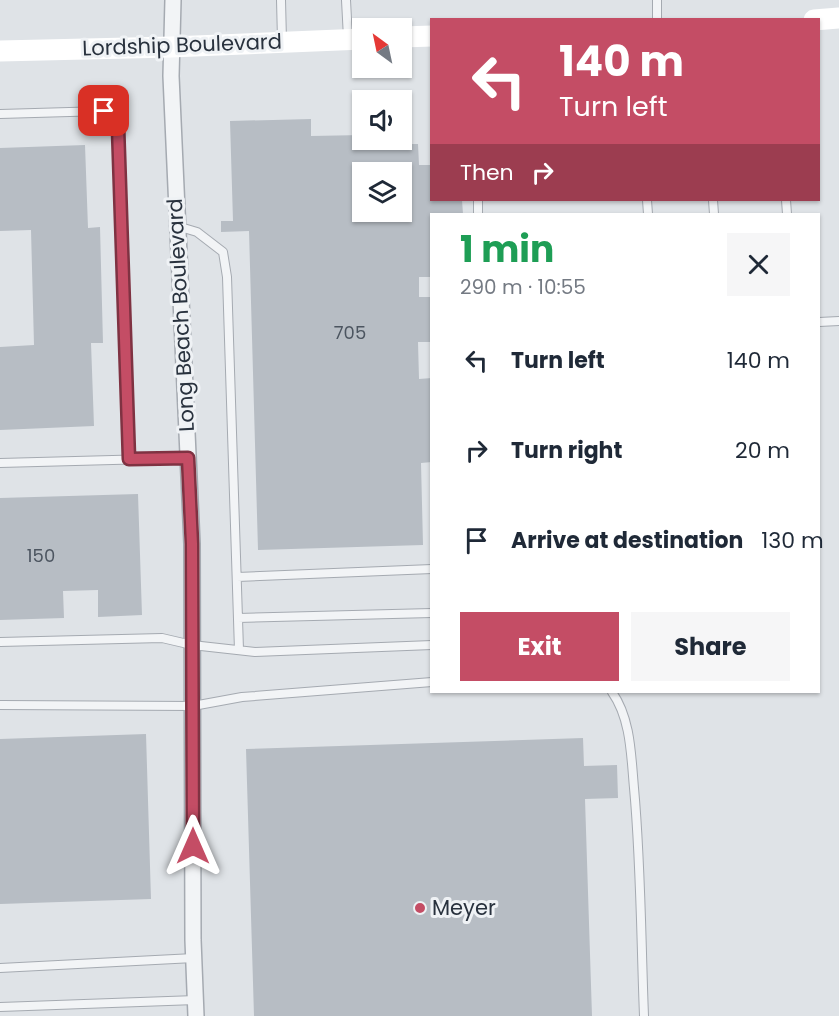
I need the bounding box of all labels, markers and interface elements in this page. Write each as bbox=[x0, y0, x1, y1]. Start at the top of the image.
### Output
north arrow bbox=[352, 18, 412, 78]
map controls bbox=[352, 18, 412, 222]
street label: Lordship Boulevard bbox=[82, 27, 282, 62]
text: 140 m bbox=[559, 32, 684, 91]
icon: left bbox=[460, 42, 538, 120]
pin bbox=[78, 85, 129, 136]
text: Turn left bbox=[559, 88, 668, 125]
button: sound bbox=[352, 90, 412, 150]
icon: arrive bbox=[87, 94, 120, 127]
icon: right bbox=[526, 156, 559, 189]
text: Then bbox=[460, 157, 514, 188]
button: layers bbox=[352, 162, 412, 222]
street label: Long Beach Boulevard bbox=[160, 198, 201, 432]
text: 1 min bbox=[460, 224, 554, 275]
button: close bbox=[727, 233, 790, 296]
text: 290 m · 10:55 bbox=[460, 273, 586, 301]
house number: 705 bbox=[334, 320, 366, 345]
icon: left bbox=[460, 344, 493, 377]
text: Turn left bbox=[511, 345, 605, 376]
text: 140 m bbox=[727, 345, 790, 376]
icon: right bbox=[460, 434, 493, 467]
text: Turn right bbox=[511, 435, 622, 466]
text: 20 m bbox=[735, 435, 790, 466]
icon: arrive bbox=[460, 524, 493, 557]
text: Arrive at destination bbox=[511, 525, 743, 556]
text: 130 m bbox=[761, 525, 824, 556]
house number: 150 bbox=[27, 543, 55, 568]
button: Exit bbox=[460, 612, 619, 681]
button: Share bbox=[631, 612, 790, 681]
position arrow bbox=[161, 814, 225, 878]
place label: Meyer bbox=[432, 893, 496, 922]
marker: Meyer bbox=[413, 901, 427, 915]

